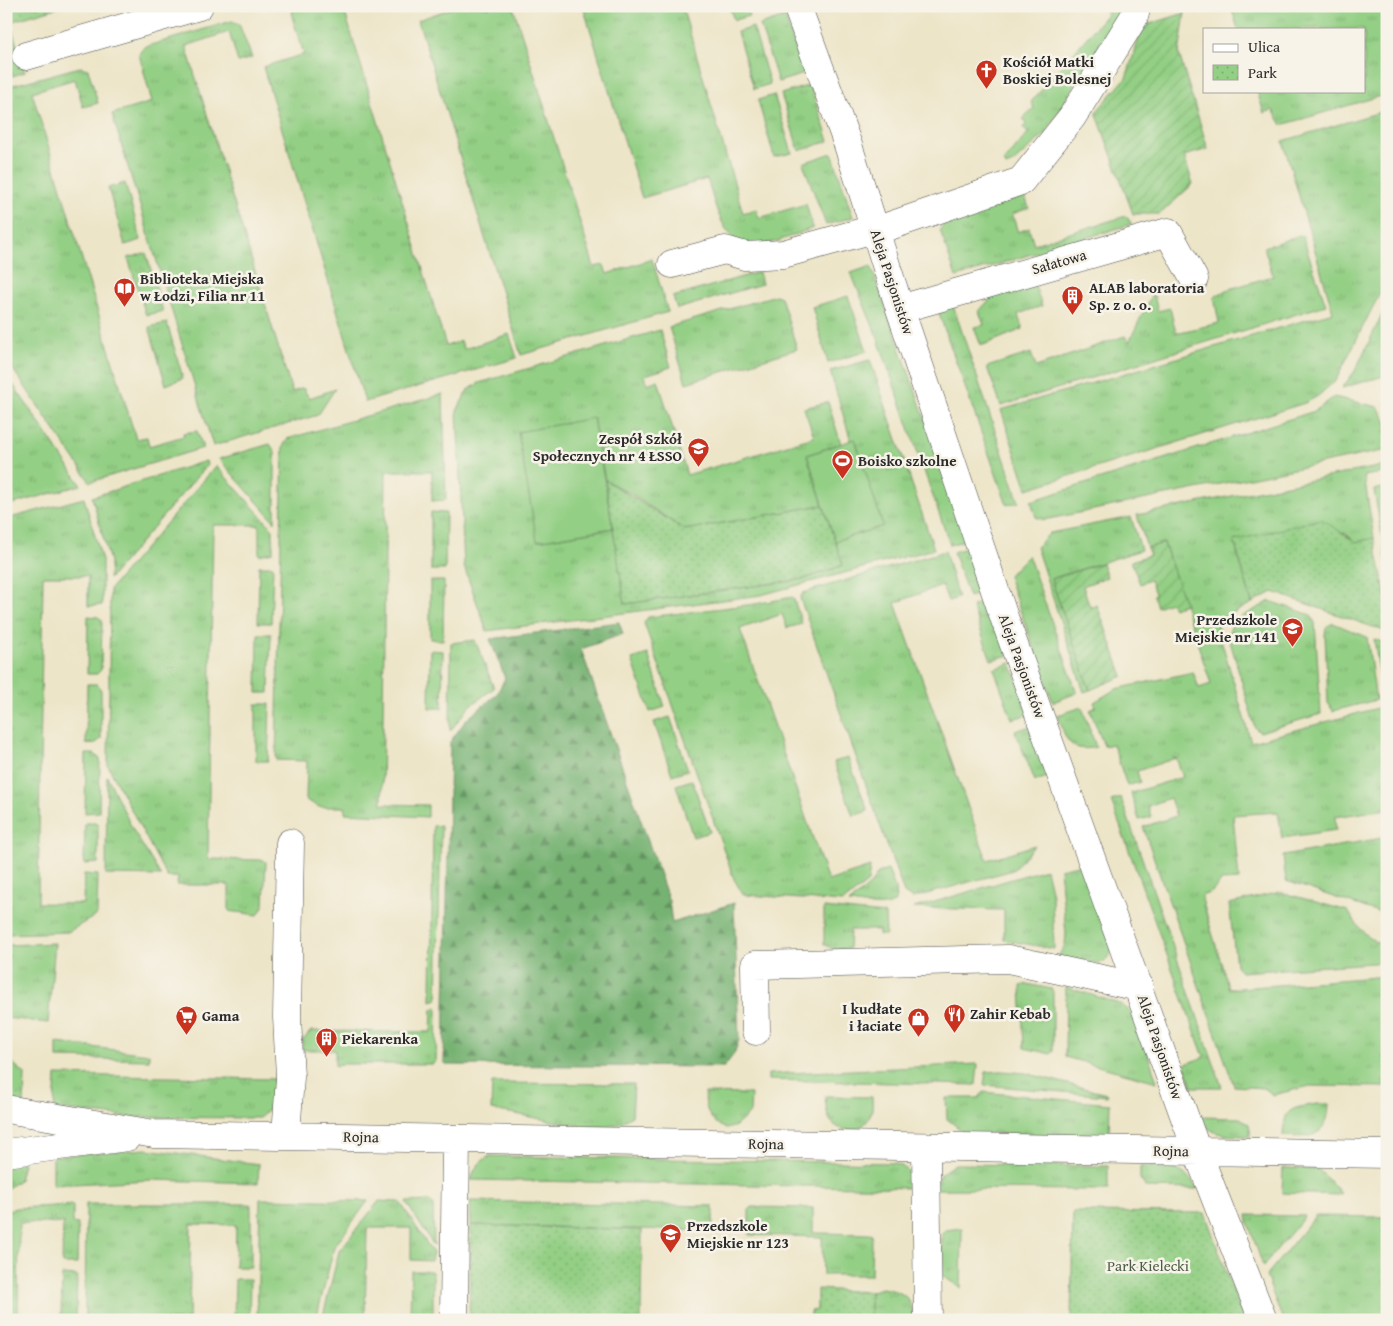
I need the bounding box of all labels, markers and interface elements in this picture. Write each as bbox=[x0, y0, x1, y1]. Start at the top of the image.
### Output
legend bbox=[1203, 28, 1366, 92]
text: Ulica bbox=[1248, 36, 1280, 57]
place label: Kościół Matki Boskiej Bolesnej bbox=[1003, 51, 1111, 89]
church icon: Kościół Matki Boskiej Bolesnej bbox=[975, 59, 999, 90]
text: Park bbox=[1248, 62, 1277, 83]
street label: Aleja Pasjonistów bbox=[866, 226, 920, 338]
street label: Sałatowa bbox=[1029, 244, 1089, 279]
place label: Biblioteka Miejska w Łodzi, Filia nr 11 bbox=[140, 268, 265, 306]
library icon: Biblioteka Miejska w Łodzi, Filia nr 11 bbox=[112, 276, 136, 307]
place label: ALAB laboratoria Sp. z o. o. bbox=[1089, 277, 1205, 315]
building icon: ALAB laboratoria Sp. z o. o. bbox=[1061, 285, 1085, 316]
place label: Zespół Szkół Społecznych nr 4 ŁSSO bbox=[533, 428, 682, 466]
school or university icon: Zespół Szkół Społecznych nr 4 ŁSSO bbox=[686, 436, 710, 467]
sports icon: Boisko szkolne bbox=[830, 449, 854, 480]
place label: Boisko szkolne bbox=[858, 450, 957, 471]
place label: Przedszkole Miejskie nr 141 bbox=[1175, 609, 1277, 647]
street label: Aleja Pasjonistów bbox=[994, 611, 1051, 721]
school or university icon: Przedszkole Miejskie nr 141 bbox=[1281, 617, 1305, 648]
street label: Aleja Pasjonistów bbox=[1133, 992, 1188, 1102]
place label: I kudłate i łaciate bbox=[842, 998, 902, 1036]
restaurant icon: Zahir Kebab bbox=[942, 1002, 966, 1033]
place label: Zahir Kebab bbox=[970, 1003, 1051, 1024]
supermarket icon: Gama bbox=[174, 1004, 198, 1035]
place label: Gama bbox=[202, 1005, 240, 1026]
shop icon: I kudłate i łaciate bbox=[906, 1006, 930, 1037]
building icon: Piekarenka bbox=[314, 1027, 338, 1058]
place label: Piekarenka bbox=[342, 1028, 418, 1049]
street label: Rojna bbox=[343, 1126, 379, 1147]
street label: Rojna bbox=[748, 1133, 784, 1154]
street label: Rojna bbox=[1153, 1140, 1189, 1161]
place label: Przedszkole Miejskie nr 123 bbox=[687, 1215, 789, 1253]
school or university icon: Przedszkole Miejskie nr 123 bbox=[659, 1223, 683, 1254]
park label: Park Kielecki bbox=[1107, 1255, 1189, 1276]

